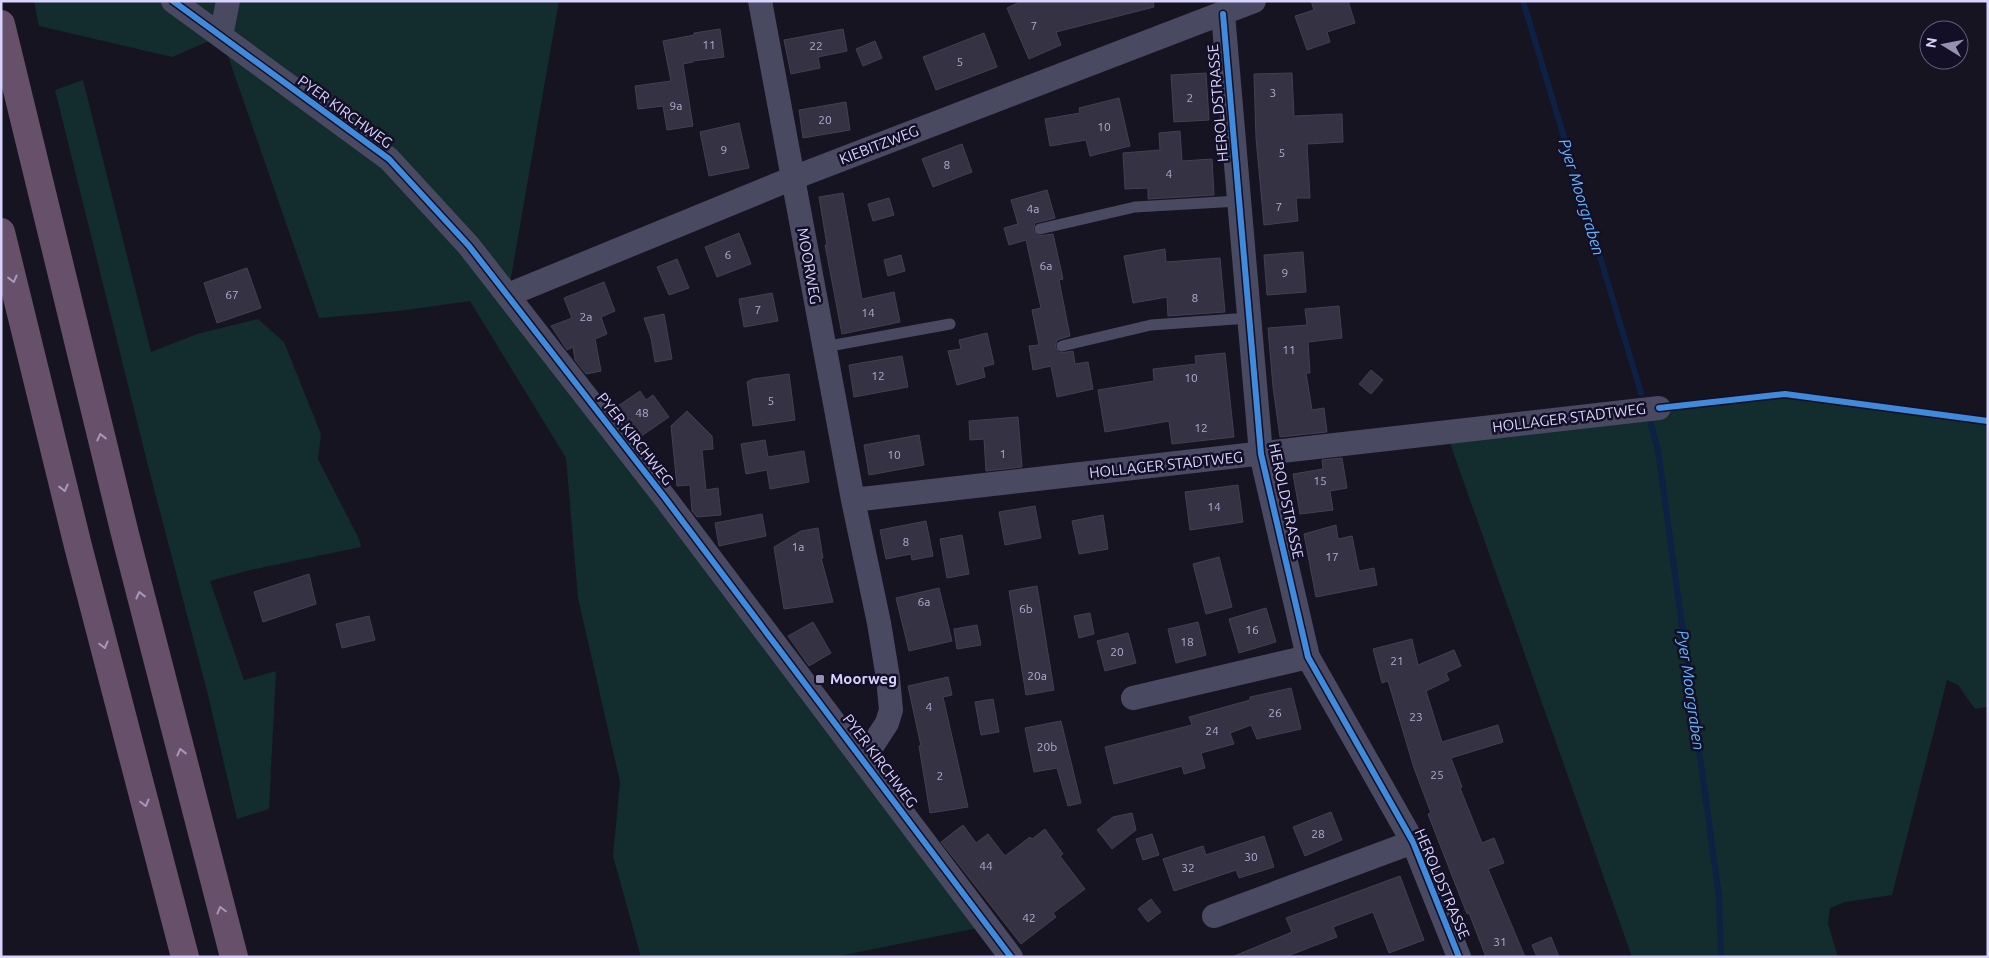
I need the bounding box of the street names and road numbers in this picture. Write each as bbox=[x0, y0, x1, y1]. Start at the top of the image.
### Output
street label: HEROLDSTRASSE bbox=[1204, 43, 1231, 163]
street label: PYER KIRCHWEG bbox=[295, 72, 396, 152]
street label: KIEBITZWEG bbox=[837, 122, 921, 167]
street label: MOORWEG bbox=[794, 226, 825, 306]
street label: PYER KIRCHWEG bbox=[594, 389, 677, 488]
street label: HOLLAGER STADTWEG bbox=[1491, 400, 1647, 435]
street label: HEROLDSTRASSE bbox=[1266, 441, 1307, 560]
street label: HOLLAGER STADTWEG bbox=[1088, 448, 1244, 481]
street label: PYER KIRCHWEG bbox=[840, 711, 921, 811]
street label: HEROLDSTRASSE bbox=[1412, 826, 1473, 942]

